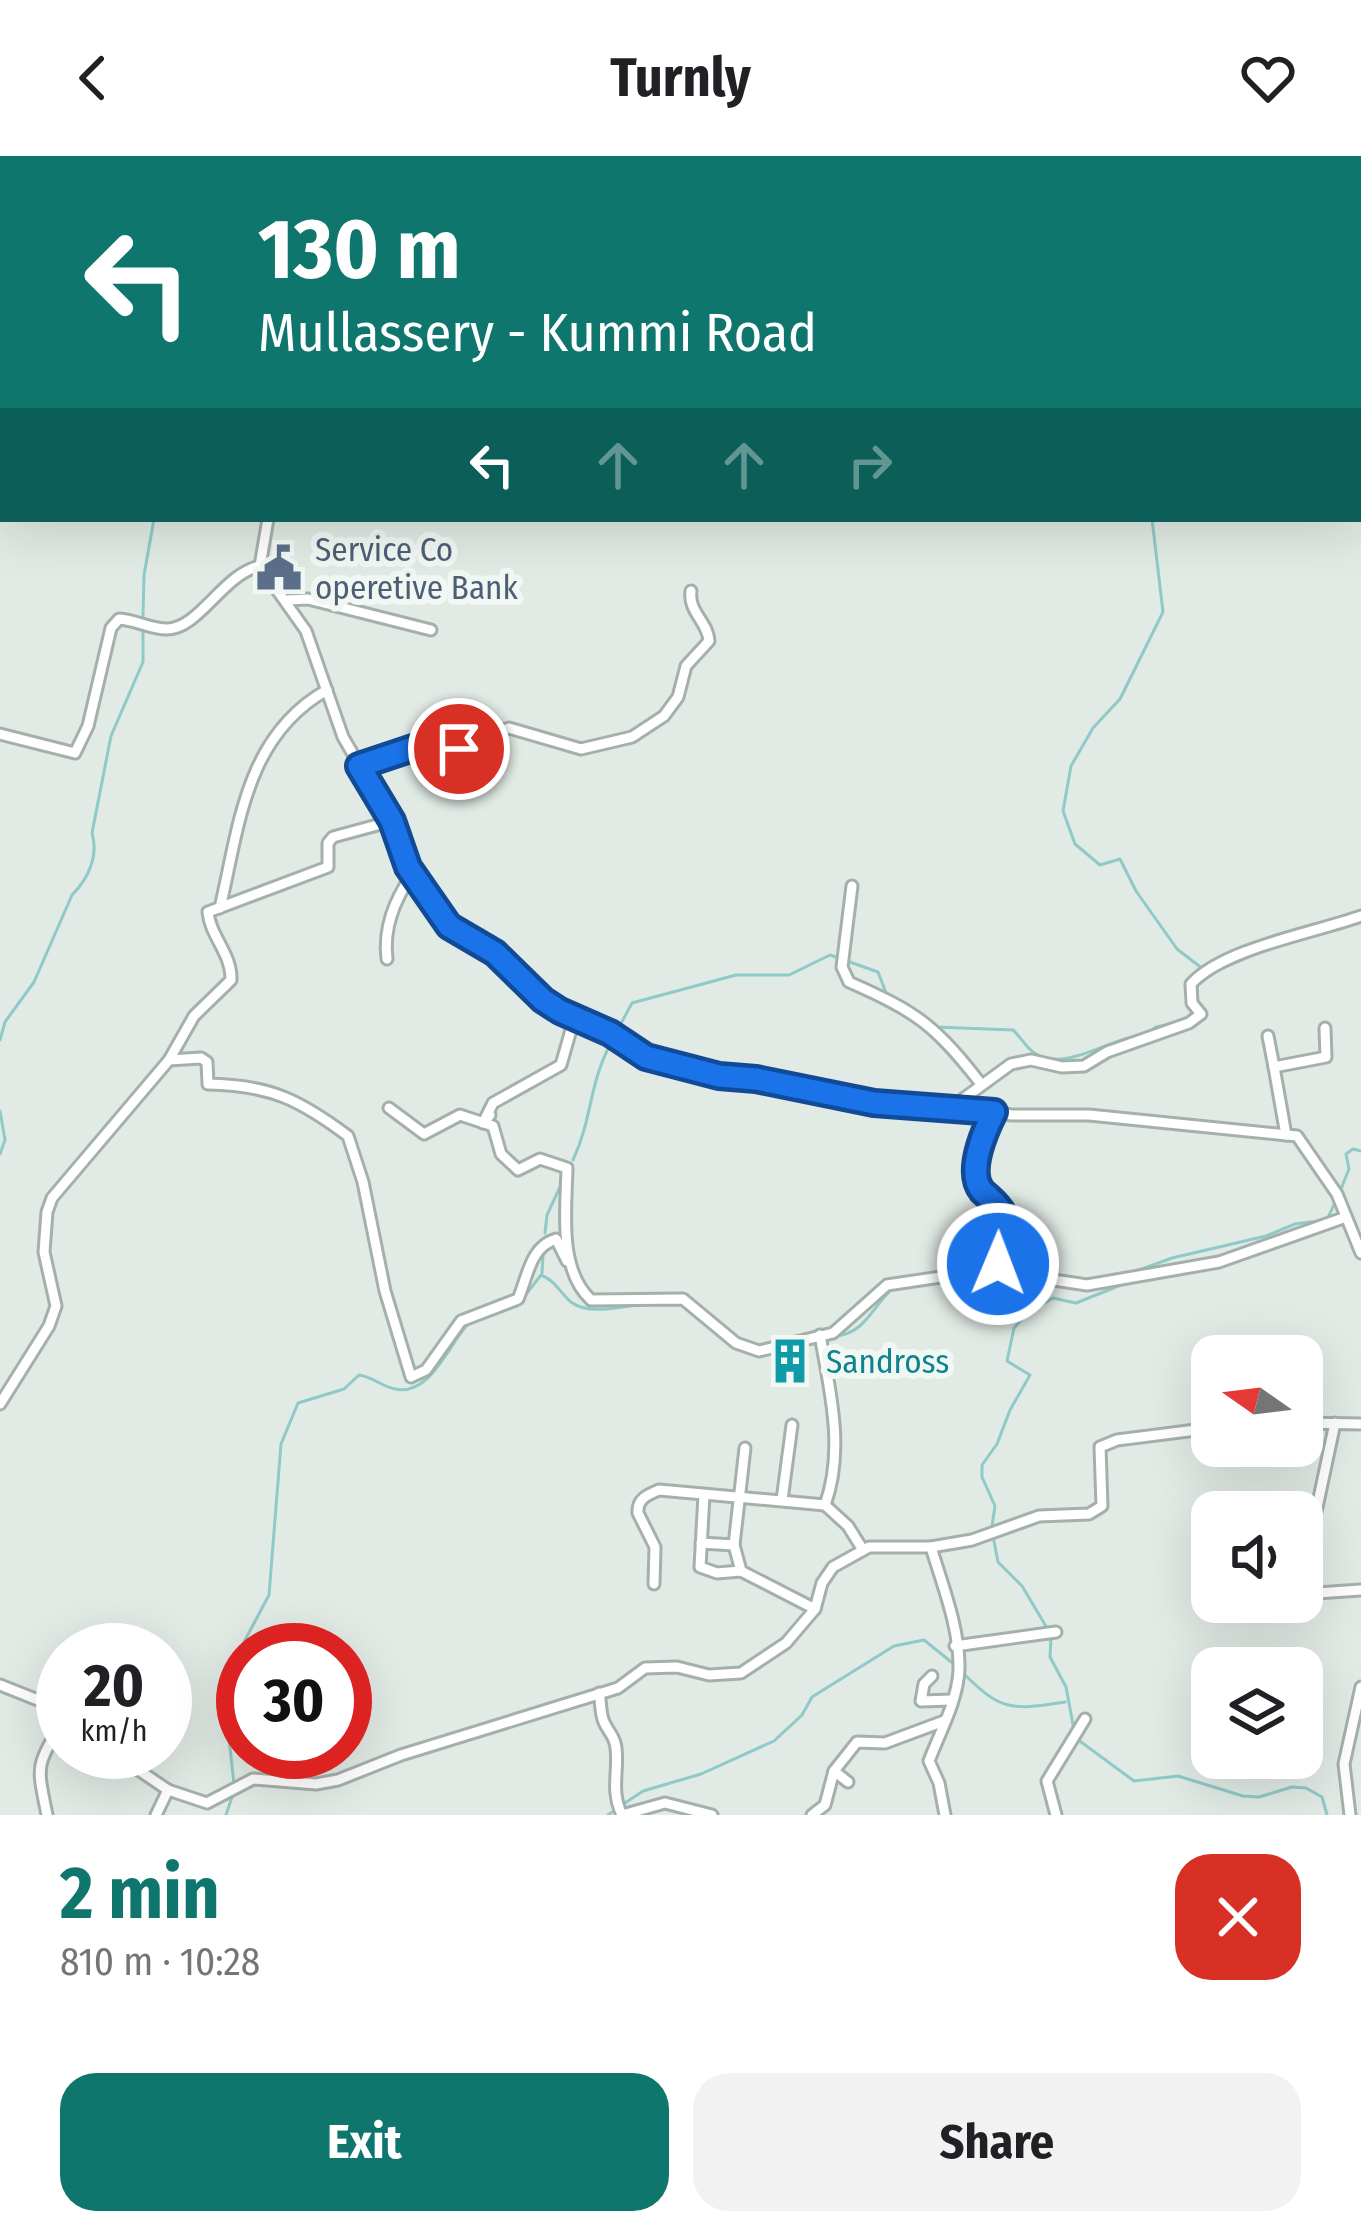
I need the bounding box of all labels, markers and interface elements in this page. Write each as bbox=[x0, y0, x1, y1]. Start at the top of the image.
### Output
icon: back bbox=[60, 45, 126, 111]
icon: heart bbox=[1235, 45, 1301, 111]
text: Turnly bbox=[610, 46, 751, 110]
text: 130 m bbox=[258, 199, 461, 300]
icon: left bbox=[60, 204, 216, 360]
text: Mullassery - Kummi Road bbox=[258, 301, 817, 365]
icon: left bbox=[459, 432, 525, 498]
icon: ahead bbox=[585, 432, 651, 498]
icon: ahead bbox=[711, 432, 777, 498]
icon: right bbox=[837, 432, 903, 498]
place label: Service Co operetive Bank bbox=[315, 530, 518, 608]
public building icon: Service Co operetive Bank bbox=[254, 543, 304, 593]
pin bbox=[408, 698, 510, 800]
icon: arrive bbox=[426, 716, 492, 782]
position arrow bbox=[935, 1201, 1061, 1327]
north arrow bbox=[1191, 1335, 1323, 1467]
map controls bbox=[1191, 1335, 1323, 1779]
building icon: Sandross bbox=[765, 1336, 815, 1386]
place label: Sandross bbox=[826, 1342, 949, 1382]
button: sound bbox=[1191, 1491, 1323, 1623]
speed limit sign: 30 bbox=[216, 1623, 372, 1779]
button: layers bbox=[1191, 1647, 1323, 1779]
text: 20 bbox=[84, 1650, 144, 1722]
text: km/h bbox=[81, 1713, 147, 1749]
text: 2 min bbox=[60, 1851, 220, 1937]
button: close bbox=[1175, 1854, 1301, 1980]
text: 810 m · 10:28 bbox=[60, 1939, 260, 1985]
button: Exit bbox=[60, 2073, 669, 2211]
button: Share bbox=[693, 2073, 1301, 2211]

